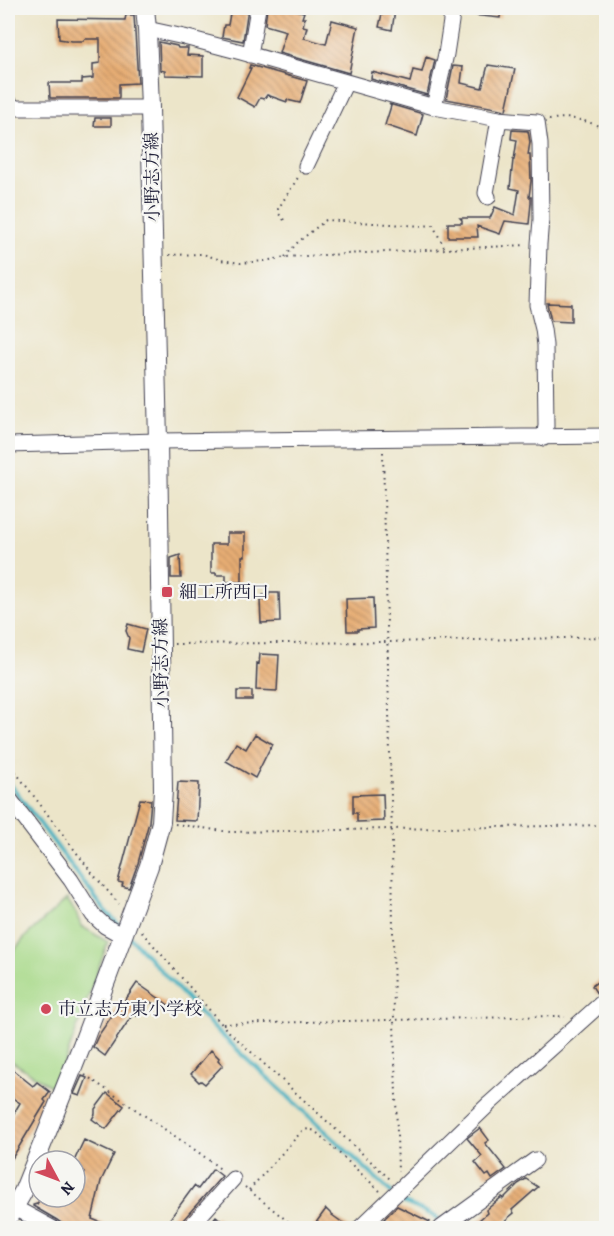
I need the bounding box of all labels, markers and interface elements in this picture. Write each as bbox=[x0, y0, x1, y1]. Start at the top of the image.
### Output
street label: 小野志方線 bbox=[139, 132, 165, 222]
place label: 細工所西口 bbox=[179, 580, 269, 604]
marker: 細工所西口 bbox=[160, 585, 174, 599]
street label: 小野志方線 bbox=[148, 618, 174, 708]
place label: 市立志方東小学校 bbox=[58, 997, 202, 1021]
marker: 市立志方東小学校 bbox=[39, 1002, 53, 1016]
north arrow bbox=[27, 1149, 87, 1209]
text: N bbox=[55, 1177, 80, 1200]

